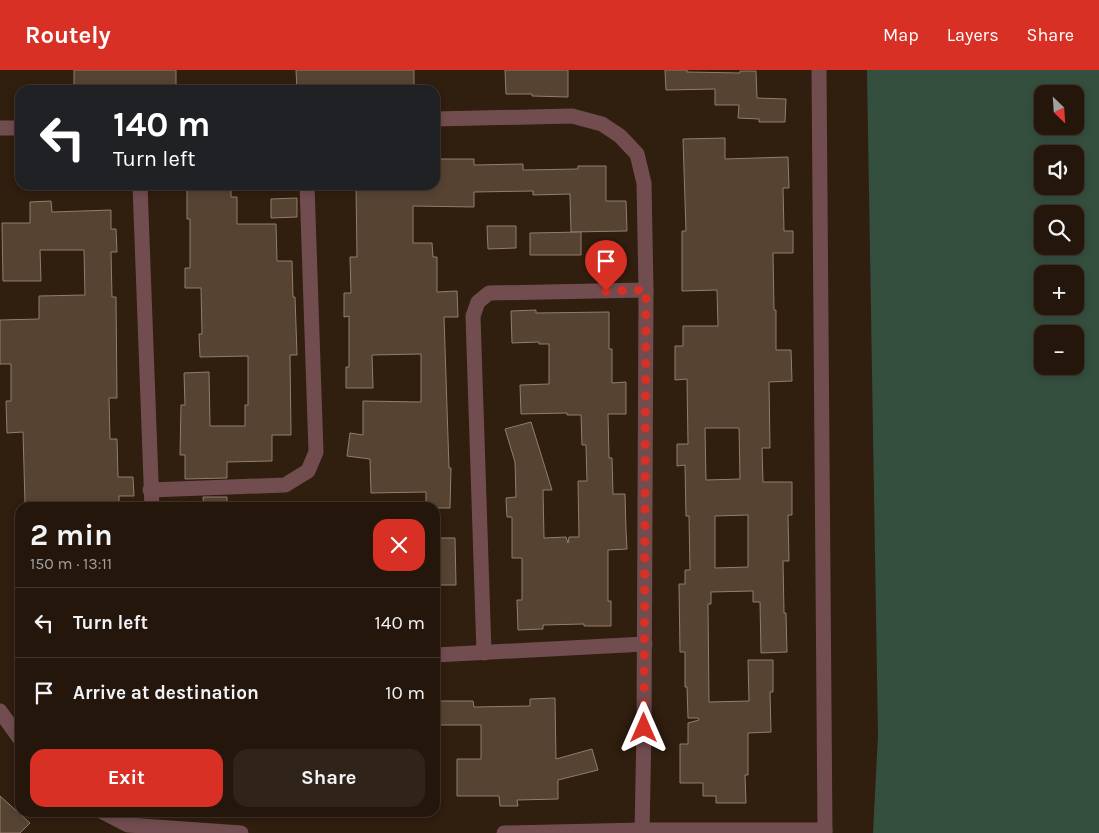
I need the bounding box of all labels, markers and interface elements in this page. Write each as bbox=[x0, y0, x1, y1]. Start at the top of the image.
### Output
text: Routely bbox=[25, 21, 111, 49]
text: Map bbox=[883, 24, 919, 46]
text: Layers bbox=[947, 24, 999, 46]
text: Share bbox=[1027, 24, 1074, 46]
north arrow bbox=[1034, 85, 1084, 135]
map controls bbox=[1034, 85, 1084, 375]
text: 140 m bbox=[113, 104, 211, 145]
icon: left bbox=[30, 105, 95, 170]
button: sound bbox=[1034, 145, 1084, 195]
text: Turn left bbox=[113, 146, 196, 172]
button: search bbox=[1034, 205, 1084, 255]
pin bbox=[585, 240, 627, 291]
icon: arrive bbox=[592, 247, 620, 275]
button: + bbox=[1034, 265, 1084, 315]
button: − bbox=[1034, 325, 1084, 375]
text: 2 min bbox=[30, 517, 113, 553]
button: close bbox=[373, 519, 425, 571]
text: 150 m · 13:11 bbox=[30, 554, 112, 573]
icon: left bbox=[30, 609, 58, 637]
text: Turn left bbox=[73, 612, 148, 634]
text: 140 m bbox=[375, 612, 425, 634]
icon: arrive bbox=[30, 679, 58, 707]
text: Arrive at destination bbox=[73, 682, 259, 704]
text: 10 m bbox=[385, 682, 425, 704]
position arrow bbox=[617, 701, 669, 753]
button: Exit bbox=[30, 749, 223, 807]
button: Share bbox=[233, 749, 425, 807]

